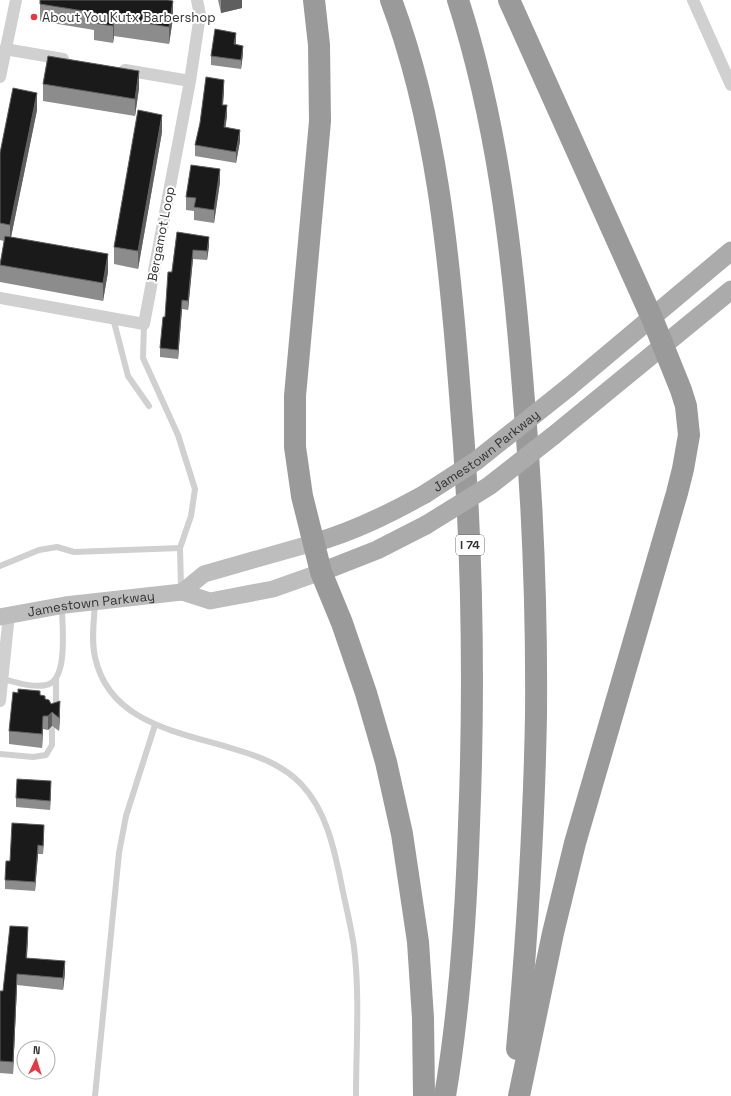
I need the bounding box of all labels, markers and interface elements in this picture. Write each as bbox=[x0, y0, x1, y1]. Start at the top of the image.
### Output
place label: About You Kutx Barbershop bbox=[42, 9, 216, 26]
marker: About You Kutx Barbershop bbox=[29, 12, 39, 22]
street label: Bergamot Loop bbox=[143, 185, 179, 283]
street label: Jamestown Parkway bbox=[429, 405, 543, 495]
road number: I 74 bbox=[456, 535, 484, 555]
street label: Jamestown Parkway bbox=[26, 587, 156, 620]
north arrow bbox=[16, 1040, 56, 1080]
text: N bbox=[33, 1043, 41, 1057]

